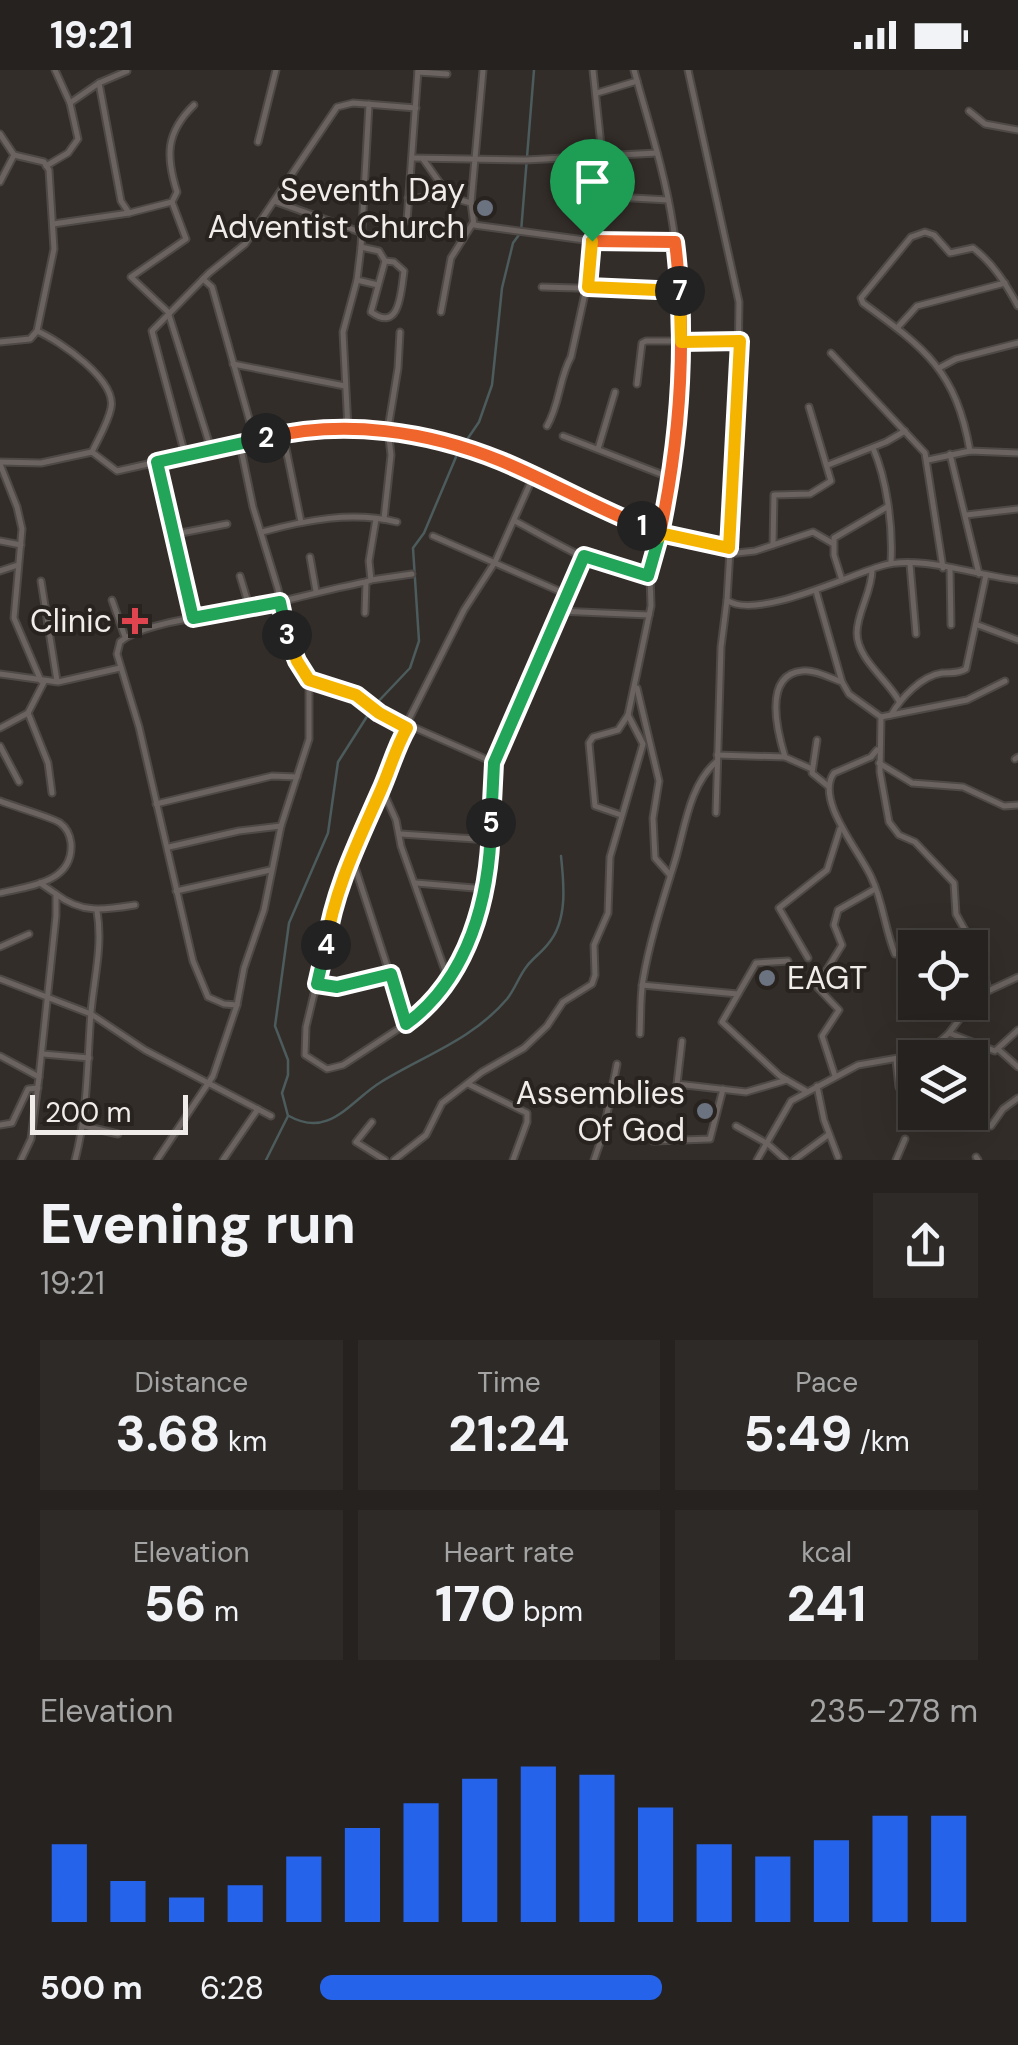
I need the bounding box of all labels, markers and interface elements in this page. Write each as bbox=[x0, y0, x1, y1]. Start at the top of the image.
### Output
text: 19:21 bbox=[50, 10, 133, 60]
pin bbox=[550, 139, 635, 242]
icon: arrive bbox=[565, 154, 620, 209]
place label: Seventh Day Adventist Church bbox=[208, 169, 465, 248]
marker: Seventh Day Adventist Church bbox=[474, 197, 496, 219]
pin: 7 bbox=[655, 266, 705, 316]
text: 7 bbox=[672, 272, 688, 309]
pin: 2 bbox=[241, 413, 291, 463]
text: 2 bbox=[258, 419, 274, 456]
pin: 1 bbox=[617, 501, 667, 551]
text: 1 bbox=[637, 507, 647, 544]
place label: Clinic bbox=[30, 600, 112, 642]
marker: Clinic bbox=[122, 608, 148, 634]
pin: 3 bbox=[262, 610, 312, 660]
text: 3 bbox=[279, 616, 295, 653]
pin: 5 bbox=[466, 798, 516, 848]
text: 5 bbox=[482, 804, 500, 841]
pin: 4 bbox=[301, 920, 351, 970]
text: 4 bbox=[317, 926, 335, 963]
map controls bbox=[898, 930, 988, 1130]
button: locate bbox=[898, 930, 988, 1020]
place label: EAGT bbox=[787, 957, 867, 999]
marker: EAGT bbox=[756, 967, 778, 989]
button: layers bbox=[898, 1040, 988, 1130]
place label: Assemblies Of God bbox=[516, 1072, 685, 1151]
scale bar bbox=[30, 1090, 188, 1134]
text: 200 m bbox=[45, 1094, 132, 1131]
marker: Assemblies Of God bbox=[694, 1100, 716, 1122]
text: Evening run bbox=[40, 1188, 356, 1260]
button: share bbox=[873, 1193, 978, 1298]
text: 19:21 bbox=[40, 1262, 105, 1304]
text: Distance bbox=[135, 1364, 248, 1401]
text: Time bbox=[477, 1364, 541, 1401]
text: Pace bbox=[795, 1364, 858, 1401]
text: 3.68 bbox=[116, 1401, 221, 1467]
text: 21:24 bbox=[448, 1401, 570, 1467]
text: 5:49 bbox=[744, 1401, 852, 1467]
text: km bbox=[221, 1423, 267, 1460]
text: /km bbox=[852, 1423, 910, 1460]
text: Elevation bbox=[133, 1534, 250, 1571]
text: Heart rate bbox=[444, 1534, 574, 1571]
text: kcal bbox=[801, 1534, 852, 1571]
text: 56 bbox=[144, 1571, 207, 1637]
text: 170 bbox=[435, 1571, 515, 1637]
text: 241 bbox=[787, 1571, 867, 1637]
text: m bbox=[207, 1593, 239, 1630]
text: bpm bbox=[515, 1593, 583, 1630]
text: Elevation bbox=[40, 1690, 173, 1732]
text: 235–278 m bbox=[809, 1690, 978, 1732]
text: 500 m bbox=[40, 1967, 143, 2009]
text: 6:28 bbox=[200, 1967, 264, 2009]

